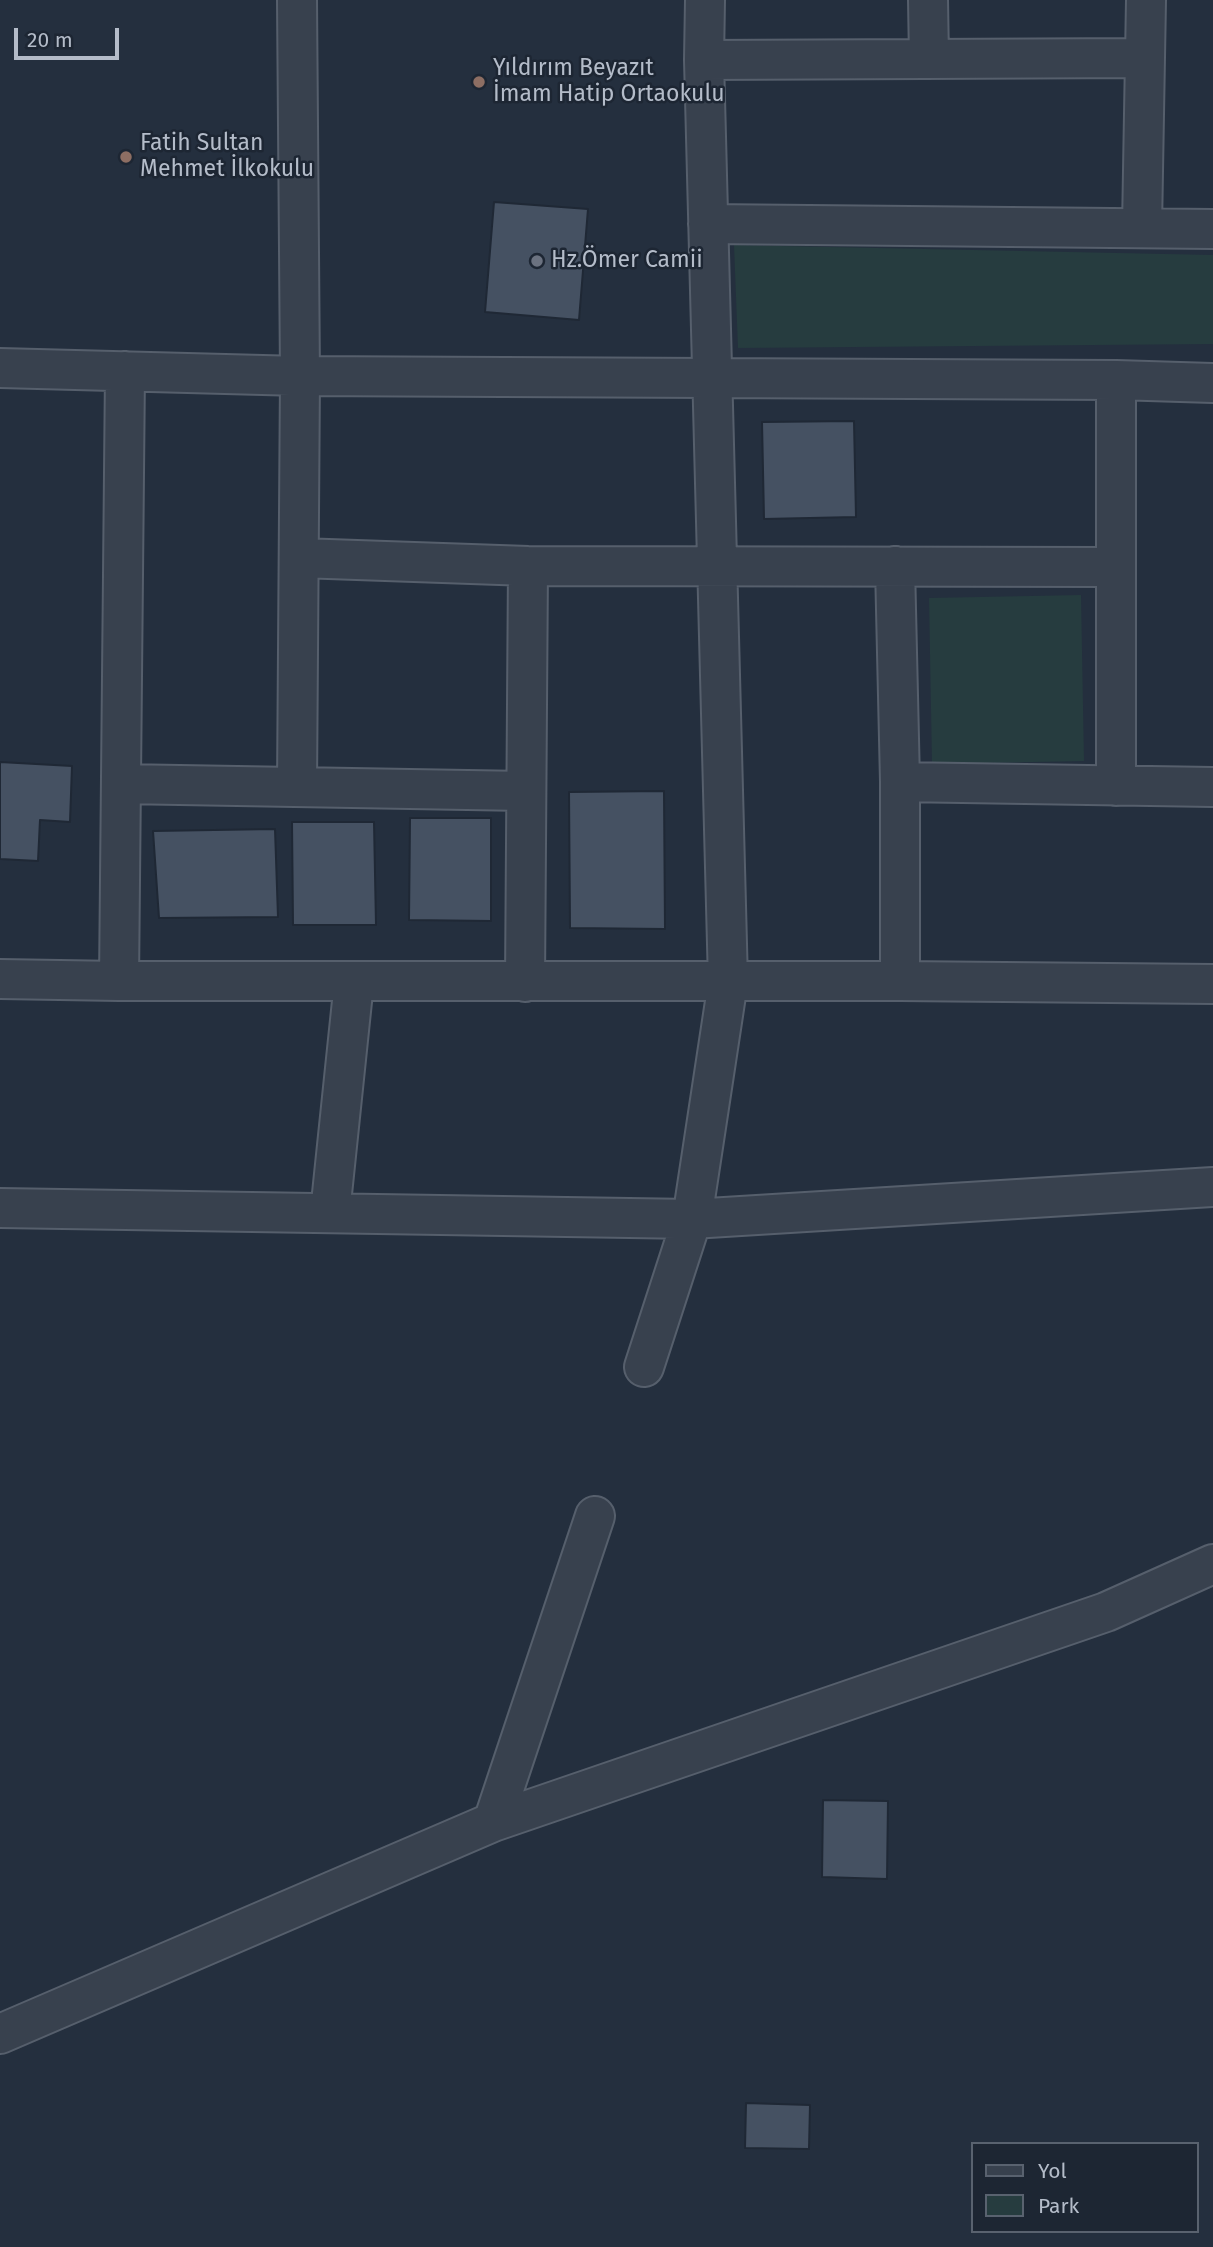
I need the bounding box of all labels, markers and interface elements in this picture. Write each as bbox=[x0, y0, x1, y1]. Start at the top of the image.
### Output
scale bar bbox=[18, 14, 122, 58]
text: 20 m bbox=[27, 27, 73, 53]
place label: Yıldırım Beyazıt İmam Hatip Ortaokulu bbox=[493, 55, 725, 109]
marker: Yıldırım Beyazıt İmam Hatip Ortaokulu bbox=[471, 74, 487, 90]
place label: Fatih Sultan Mehmet İlkokulu bbox=[140, 130, 314, 184]
marker: Fatih Sultan Mehmet İlkokulu bbox=[118, 149, 134, 165]
place label: Hz.Ömer Camii bbox=[551, 247, 703, 275]
marker: Hz.Ömer Camii bbox=[529, 253, 545, 269]
legend bbox=[972, 2142, 1199, 2233]
text: Yol bbox=[1038, 2158, 1067, 2184]
text: Park bbox=[1038, 2193, 1079, 2219]

